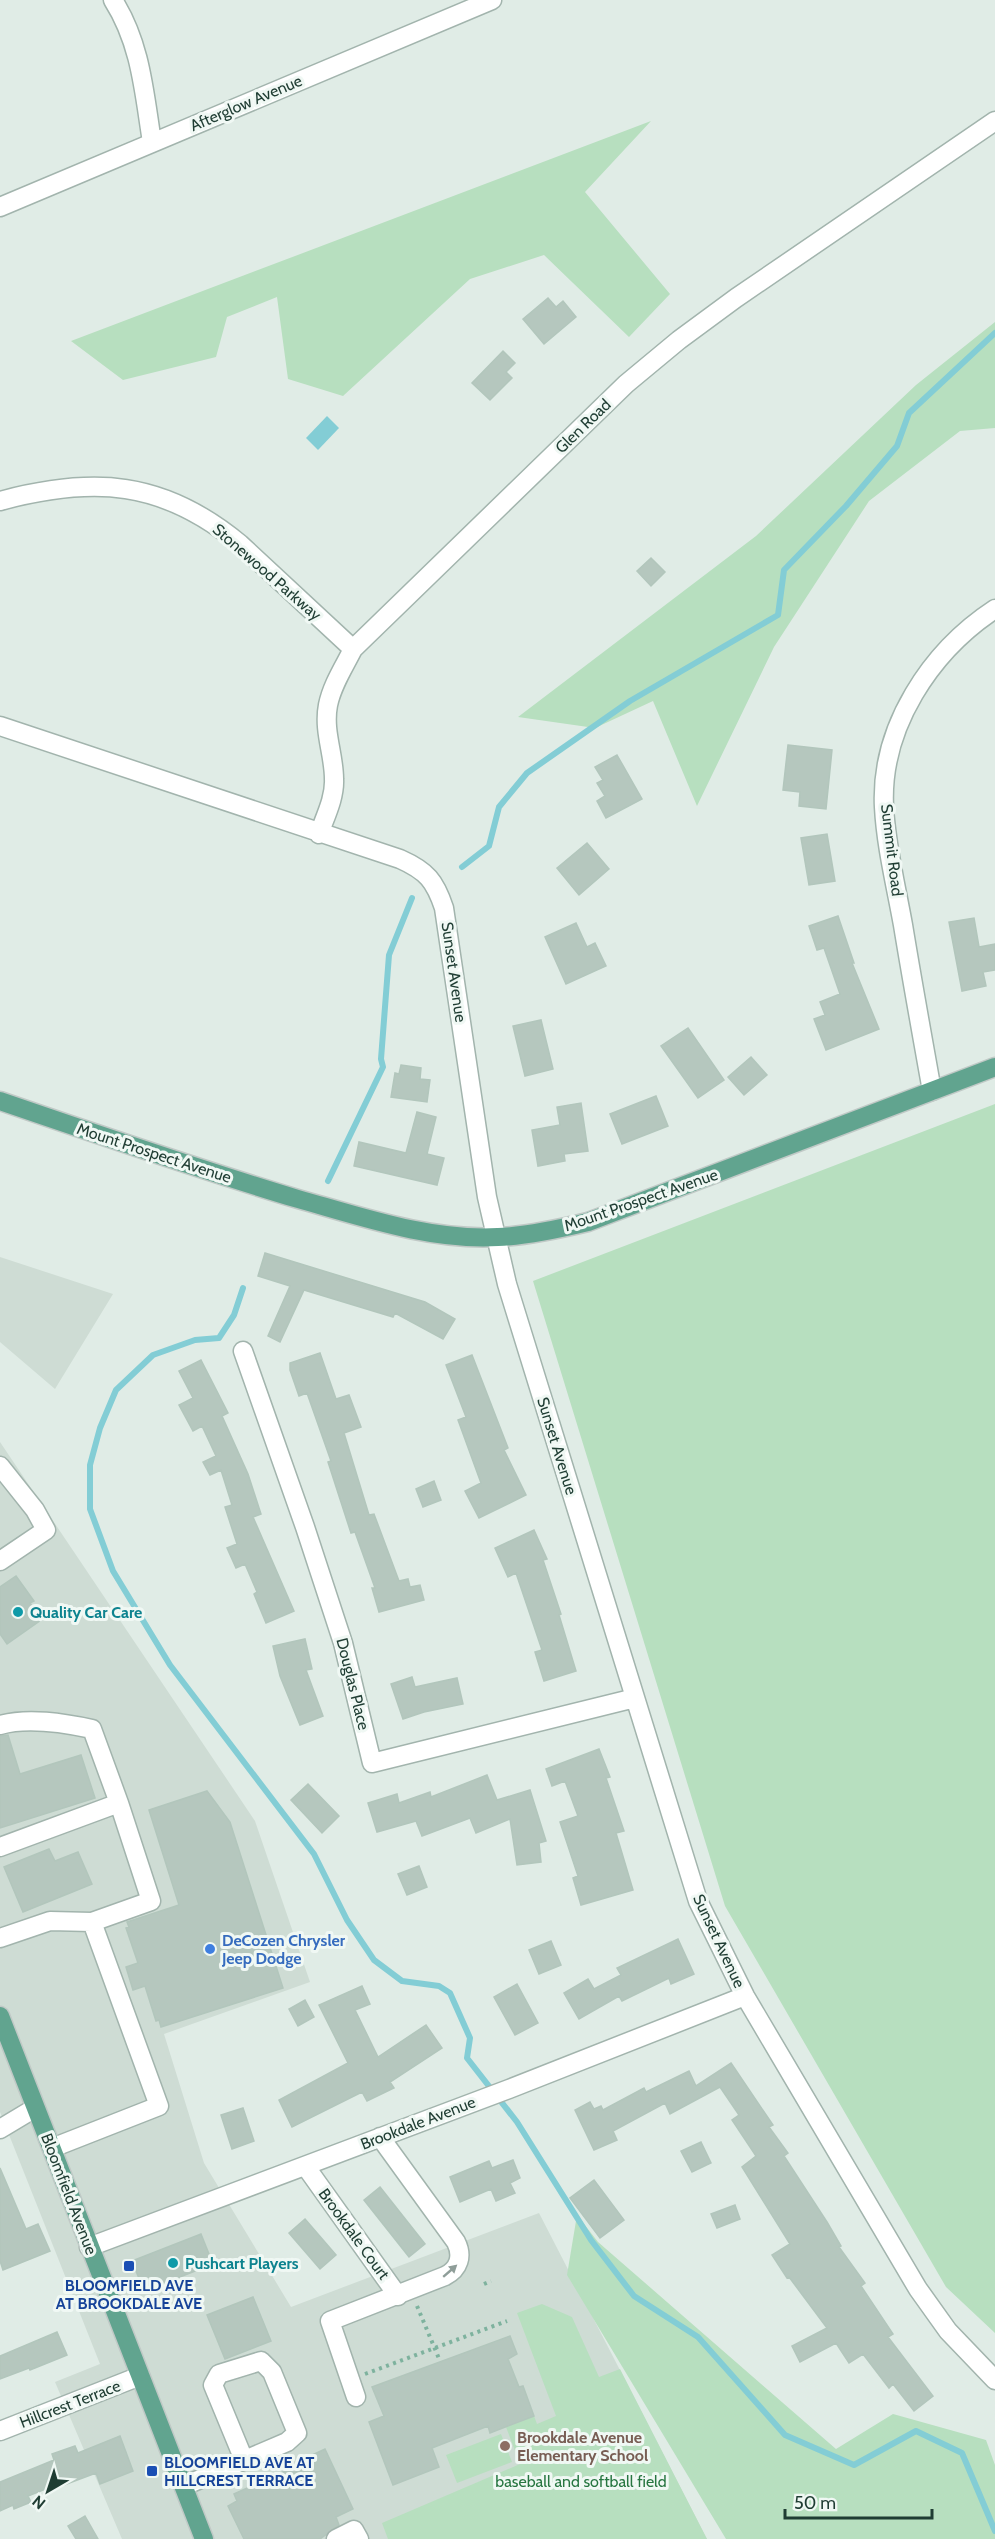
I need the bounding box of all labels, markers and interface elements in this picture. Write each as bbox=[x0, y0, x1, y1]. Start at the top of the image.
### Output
street label: Afterglow Avenue bbox=[187, 71, 305, 135]
street label: Glen Road bbox=[551, 395, 615, 457]
street label: Stonewood Parkway bbox=[209, 520, 325, 624]
street label: Summit Road bbox=[877, 803, 907, 897]
street label: Sunset Avenue bbox=[438, 921, 470, 1023]
street label: Mount Prospect Avenue bbox=[74, 1119, 234, 1187]
street label: Mount Prospect Avenue bbox=[562, 1165, 720, 1235]
street label: Sunset Avenue bbox=[533, 1395, 581, 1497]
place label: Quality Car Care bbox=[30, 1603, 142, 1622]
marker: Quality Car Care bbox=[11, 1605, 25, 1619]
street label: Douglas Place bbox=[332, 1636, 374, 1732]
street label: Sunset Avenue bbox=[689, 1891, 749, 1991]
place label: DeCozen Chrysler Jeep Dodge bbox=[221, 1931, 346, 1968]
marker: DeCozen Chrysler Jeep Dodge bbox=[203, 1942, 217, 1956]
street label: Brookdale Avenue bbox=[358, 2092, 478, 2154]
street label: Bloomfield Avenue bbox=[37, 2131, 101, 2257]
street label: Brookdale Court bbox=[315, 2185, 394, 2284]
place label: Pushcart Players bbox=[185, 2254, 299, 2273]
marker: Pushcart Players bbox=[166, 2256, 180, 2270]
marker: BLOOMFIELD AVE AT BROOKDALE AVE bbox=[122, 2259, 136, 2273]
one-way arrow bbox=[443, 2264, 458, 2277]
place label: BLOOMFIELD AVE AT BROOKDALE AVE bbox=[56, 2276, 202, 2313]
street label: Hillcrest Terrace bbox=[17, 2376, 123, 2432]
place label: Brookdale Avenue Elementary School bbox=[517, 2428, 648, 2465]
marker: Brookdale Avenue Elementary School bbox=[498, 2439, 512, 2453]
place label: BLOOMFIELD AVE AT HILLCREST TERRACE bbox=[164, 2453, 314, 2490]
north arrow bbox=[18, 2461, 78, 2521]
marker: BLOOMFIELD AVE AT HILLCREST TERRACE bbox=[145, 2464, 159, 2478]
park label: baseball and softball field bbox=[495, 2472, 667, 2491]
scale bar bbox=[785, 2482, 932, 2520]
text: N bbox=[29, 2491, 49, 2513]
text: 50 m bbox=[794, 2492, 836, 2514]

